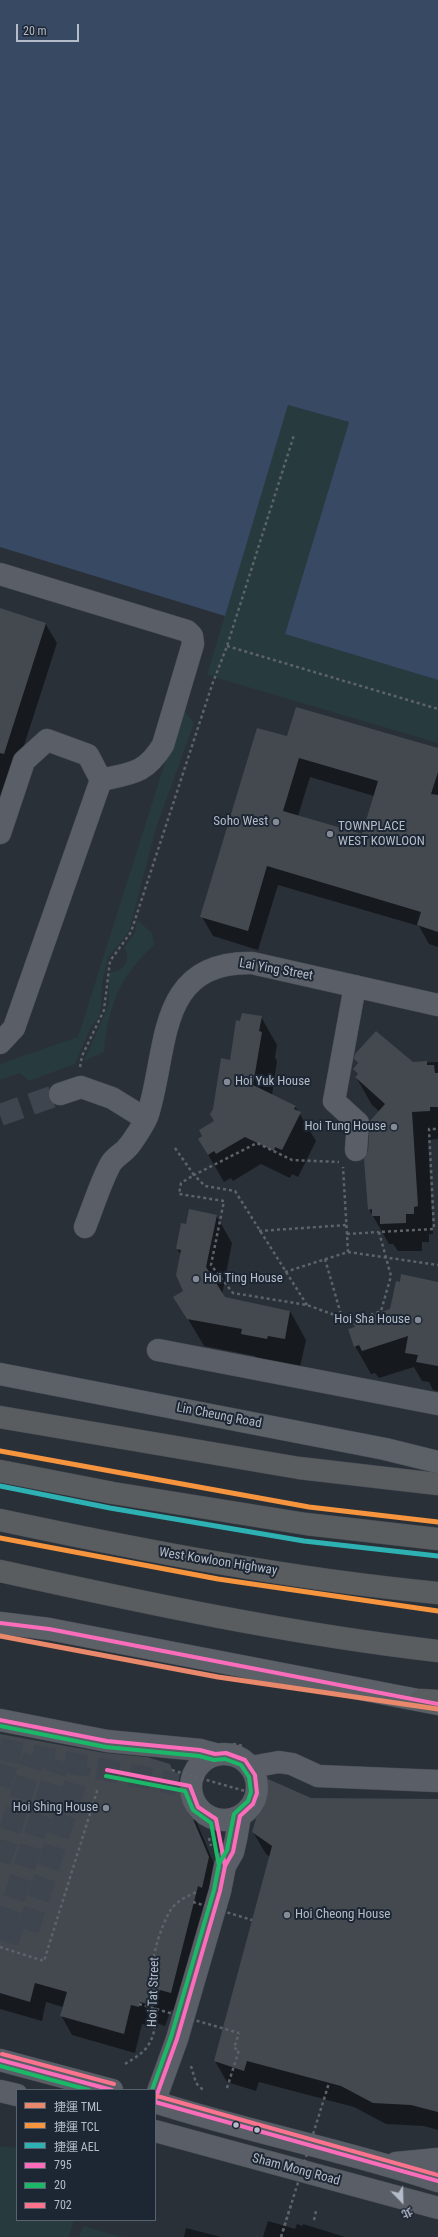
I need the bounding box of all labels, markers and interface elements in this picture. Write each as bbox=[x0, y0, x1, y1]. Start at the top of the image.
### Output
scale bar bbox=[18, 16, 81, 42]
text: 20 m bbox=[23, 24, 47, 38]
place label: Soho West bbox=[213, 814, 268, 830]
marker: Soho West bbox=[271, 817, 281, 827]
place label: TOWNPLACE WEST KOWLOON bbox=[338, 819, 425, 850]
marker: TOWNPLACE WEST KOWLOON bbox=[325, 829, 335, 839]
street label: Lai Ying Street bbox=[238, 956, 314, 984]
place label: Hoi Yuk House bbox=[235, 1074, 310, 1090]
marker: Hoi Yuk House bbox=[222, 1077, 232, 1087]
place label: Hoi Tung House bbox=[304, 1119, 386, 1135]
marker: Hoi Tung House bbox=[389, 1122, 399, 1132]
place label: Hoi Ting House bbox=[204, 1271, 283, 1287]
marker: Hoi Ting House bbox=[191, 1274, 201, 1284]
place label: Hoi Sha House bbox=[334, 1312, 410, 1328]
marker: Hoi Sha House bbox=[413, 1315, 423, 1325]
street label: Lin Cheung Road bbox=[175, 1400, 263, 1432]
street label: West Kowloon Highway bbox=[158, 1545, 278, 1579]
place label: Hoi Shing House bbox=[13, 1800, 98, 1816]
marker: Hoi Shing House bbox=[101, 1803, 111, 1813]
place label: Hoi Cheong House bbox=[295, 1907, 390, 1923]
marker: Hoi Cheong House bbox=[282, 1910, 292, 1920]
street label: Hoi Tat Street bbox=[145, 1957, 163, 2027]
legend bbox=[16, 2089, 156, 2221]
text: 捷運 TML bbox=[54, 2100, 102, 2114]
text: 捷運 TCL bbox=[54, 2120, 99, 2134]
unlabelled marker bbox=[231, 2120, 241, 2130]
unlabelled marker bbox=[252, 2125, 262, 2135]
text: 捷運 AEL bbox=[54, 2140, 99, 2154]
street label: Sham Mong Road bbox=[250, 2151, 342, 2189]
text: 795 bbox=[54, 2158, 72, 2172]
text: 20 bbox=[54, 2178, 66, 2192]
north arrow bbox=[382, 2181, 422, 2221]
text: 702 bbox=[54, 2198, 72, 2212]
text: 北 bbox=[399, 2204, 414, 2221]

